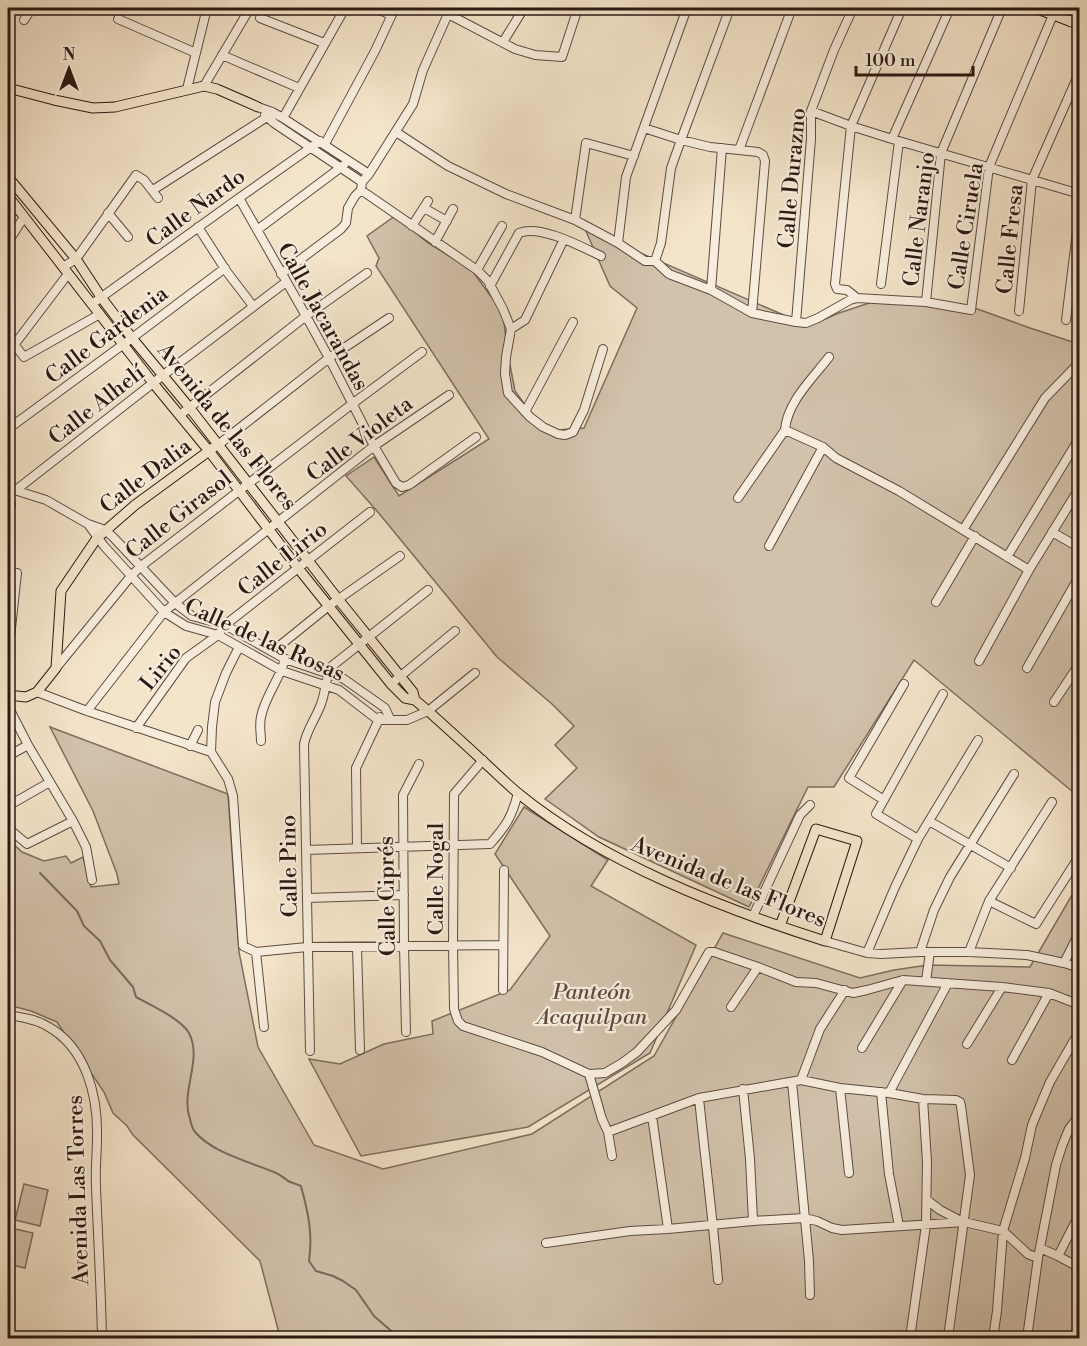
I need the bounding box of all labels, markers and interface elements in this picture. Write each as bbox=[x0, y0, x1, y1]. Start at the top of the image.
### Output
north arrow bbox=[39, 39, 99, 99]
scale bar bbox=[856, 39, 973, 77]
text: N bbox=[63, 45, 76, 65]
text: 100 m bbox=[865, 49, 916, 72]
street label: Calle Durazno bbox=[773, 107, 812, 250]
street label: Calle Naranjo bbox=[898, 150, 941, 288]
street label: Calle Ciruela bbox=[943, 160, 990, 292]
street label: Calle Nardo bbox=[141, 163, 251, 253]
street label: Calle Fresa bbox=[991, 182, 1030, 295]
street label: Calle Jacarandas bbox=[271, 238, 374, 395]
street label: Calle Gardenia bbox=[40, 280, 174, 390]
street label: Avenida de las Flores bbox=[150, 337, 303, 516]
street label: Calle Alhelí bbox=[43, 359, 151, 451]
street label: Calle Violeta bbox=[301, 390, 419, 488]
street label: Calle Dalia bbox=[95, 432, 198, 519]
street label: Calle Girasol bbox=[120, 465, 238, 565]
street label: Calle Lirio bbox=[233, 516, 333, 603]
street label: Calle de las Rosas bbox=[180, 593, 349, 688]
street label: Lirio bbox=[134, 639, 188, 696]
street label: Calle Pino bbox=[275, 814, 304, 918]
street label: Calle Nogal bbox=[423, 822, 450, 935]
street label: Avenida de las Flores bbox=[626, 831, 830, 934]
street label: Calle Ciprés bbox=[373, 836, 402, 956]
park label: Panteón Acaquilpan bbox=[535, 979, 648, 1031]
street label: Avenida Las Torres bbox=[62, 1095, 95, 1286]

